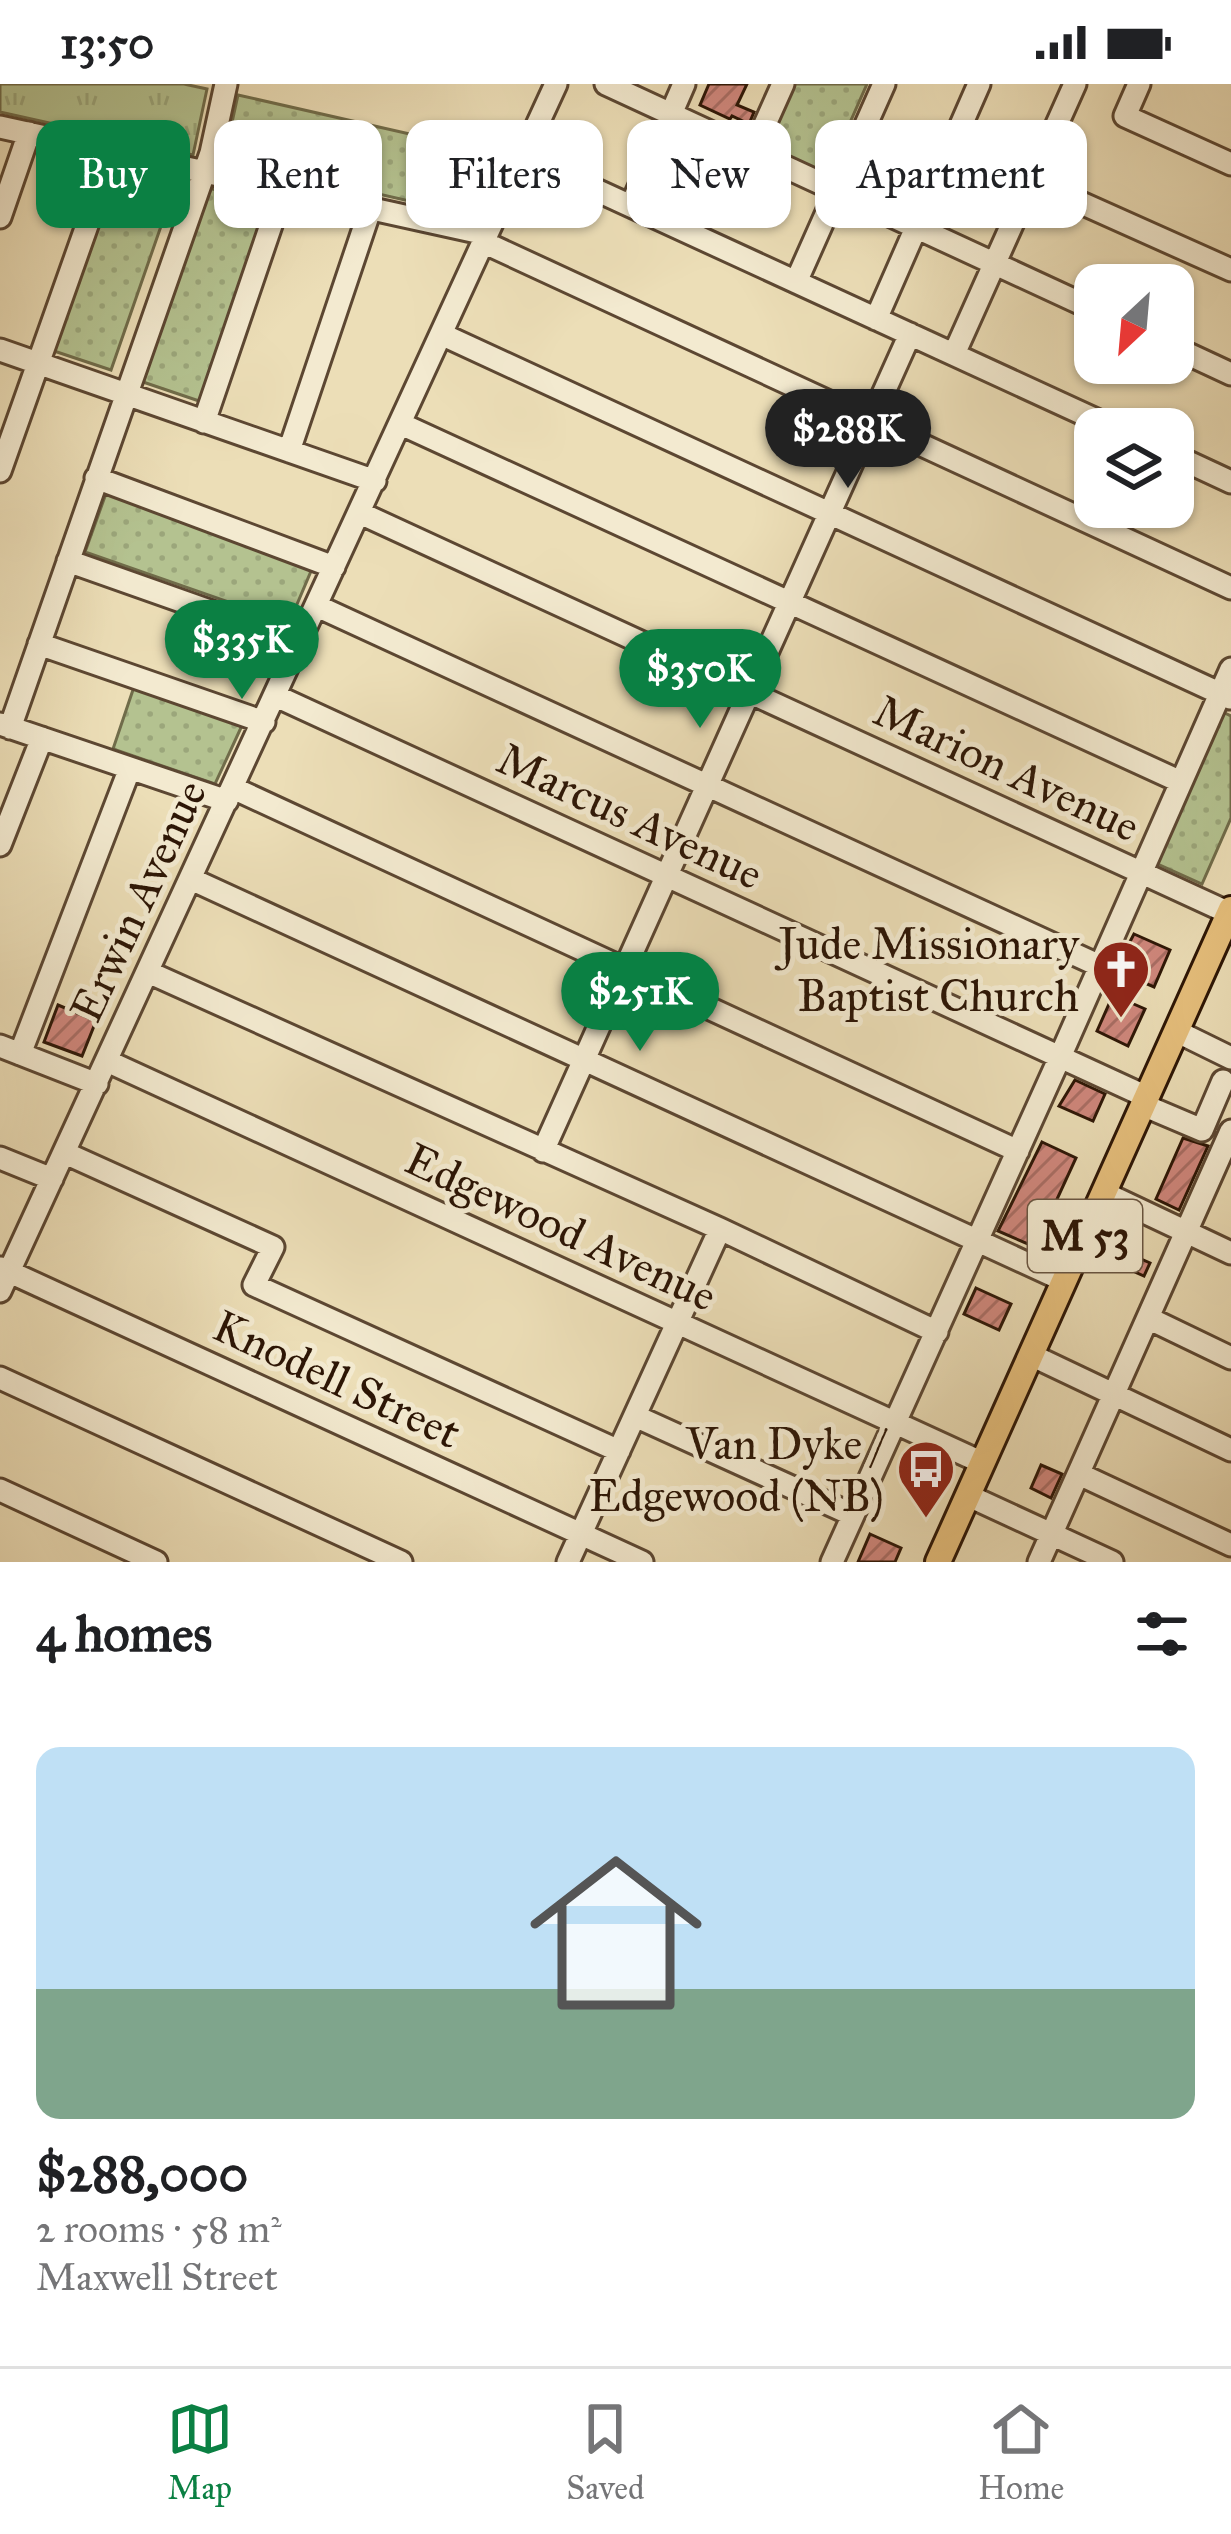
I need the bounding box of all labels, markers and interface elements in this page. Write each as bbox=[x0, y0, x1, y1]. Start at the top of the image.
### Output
text: 13:50 bbox=[60, 15, 154, 70]
chip: Buy bbox=[36, 120, 190, 228]
chip: Rent bbox=[214, 120, 382, 228]
chip: Filters bbox=[406, 120, 603, 228]
chip: New bbox=[627, 120, 791, 228]
chip: Apartment bbox=[815, 120, 1087, 228]
north arrow bbox=[1074, 264, 1194, 384]
map controls bbox=[1074, 264, 1194, 528]
pin: $288K bbox=[764, 389, 932, 491]
text: $288K bbox=[792, 404, 904, 452]
button: layers bbox=[1074, 408, 1194, 528]
pin: $335K bbox=[158, 600, 326, 702]
text: $335K bbox=[192, 615, 292, 663]
pin: $350K bbox=[616, 629, 784, 731]
text: $350K bbox=[646, 644, 754, 692]
street label: Marion Avenue bbox=[866, 683, 1148, 853]
street label: Marcus Avenue bbox=[489, 731, 771, 901]
street label: Erwin Avenue bbox=[58, 771, 218, 1031]
place label: Jude Missionary Baptist Church bbox=[774, 916, 1080, 1023]
church icon: Jude Missionary Baptist Church bbox=[1090, 938, 1152, 1020]
pin: $251K bbox=[556, 952, 724, 1054]
text: $251K bbox=[588, 967, 692, 1015]
street label: Edgewood Avenue bbox=[397, 1131, 725, 1323]
road number: M 53 bbox=[1028, 1200, 1142, 1272]
street label: Knodell Street bbox=[205, 1298, 469, 1460]
place label: Van Dyke / Edgewood (NB) bbox=[589, 1416, 888, 1523]
bus stop icon: Van Dyke / Edgewood (NB) bbox=[895, 1438, 957, 1520]
icon: filters bbox=[1129, 1601, 1195, 1667]
text: 4 homes bbox=[36, 1603, 212, 1665]
icon: home bbox=[508, 1825, 724, 2041]
text: $288,000 bbox=[36, 2143, 248, 2205]
text: 2 rooms · 58 m² bbox=[36, 2205, 282, 2253]
text: Maxwell Street bbox=[36, 2253, 278, 2301]
tab: Map bbox=[167, 2396, 233, 2508]
tab: Saved bbox=[566, 2396, 645, 2508]
tab: Home bbox=[978, 2396, 1064, 2508]

